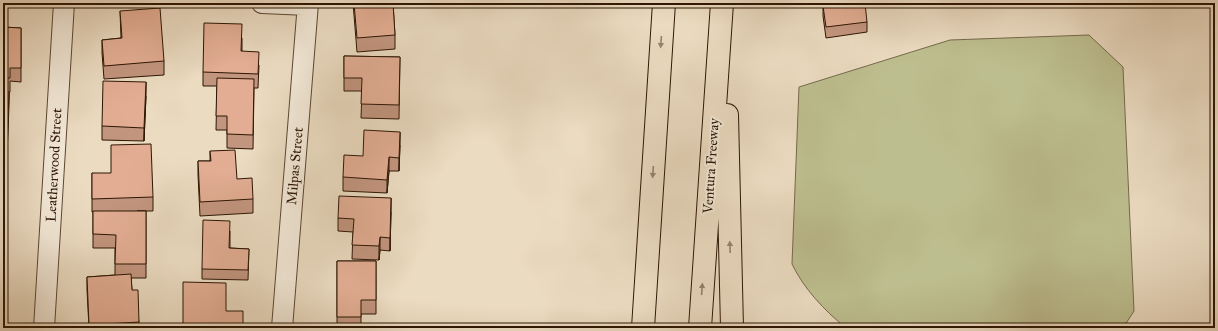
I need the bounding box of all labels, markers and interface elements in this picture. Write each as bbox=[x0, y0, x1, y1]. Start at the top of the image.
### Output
one-way arrow bbox=[658, 36, 665, 48]
street label: Leatherwood Street bbox=[43, 107, 65, 222]
street label: Ventura Freeway bbox=[699, 117, 723, 215]
street label: Milpas Street bbox=[283, 126, 307, 206]
one-way arrow bbox=[649, 166, 656, 178]
one-way arrow bbox=[727, 240, 733, 253]
one-way arrow bbox=[699, 283, 706, 295]

